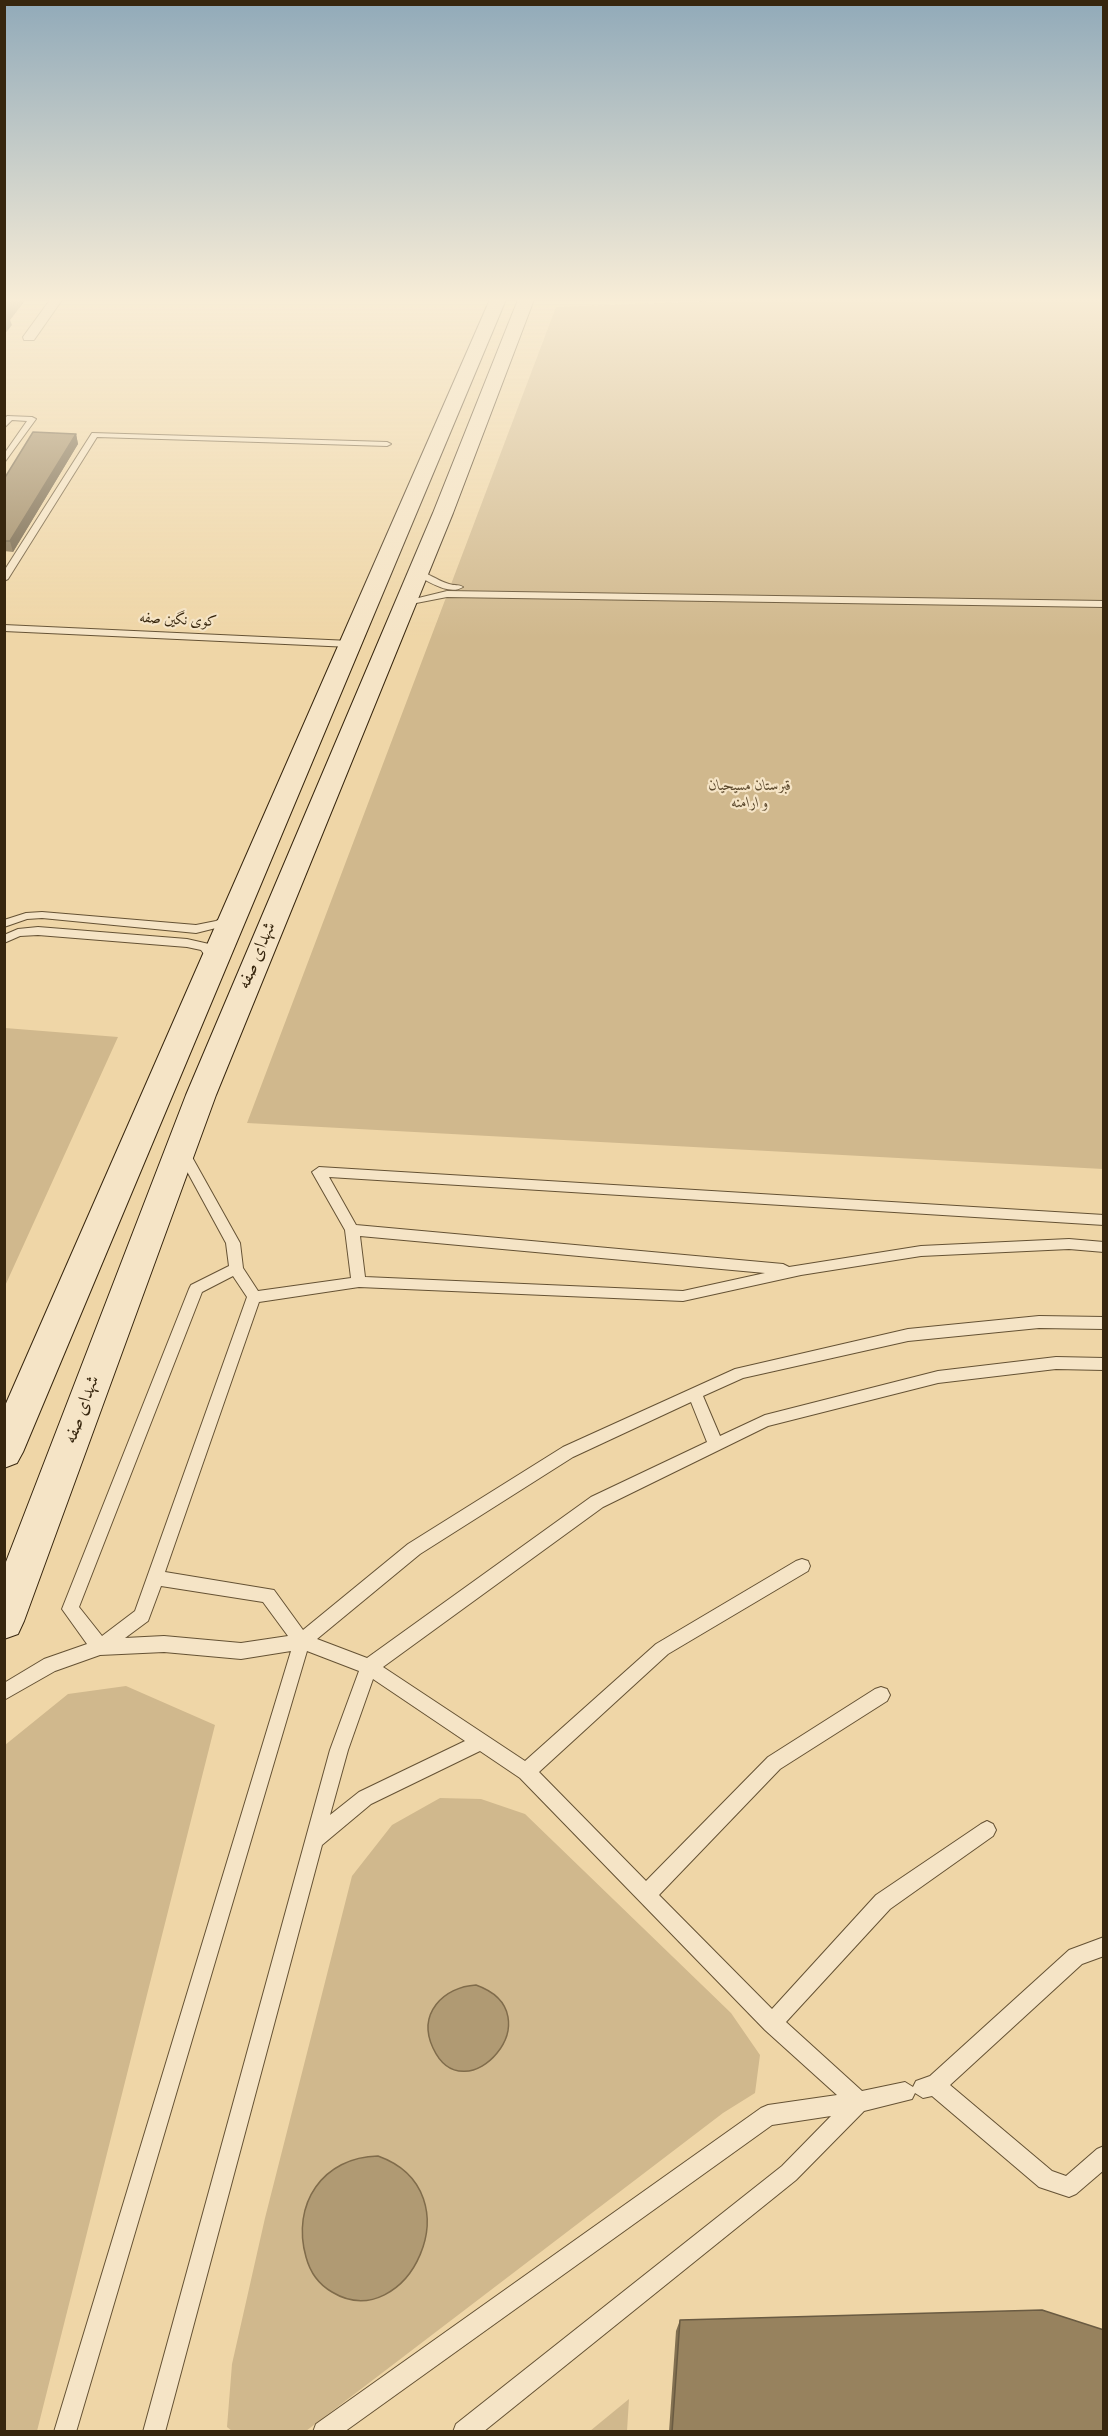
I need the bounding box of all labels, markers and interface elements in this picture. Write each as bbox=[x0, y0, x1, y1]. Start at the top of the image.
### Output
street label: کوی نگین صفه bbox=[139, 610, 217, 632]
park label: قبرستان مسیحیان و ارامنه bbox=[709, 778, 791, 813]
street label: شهدای صفه bbox=[234, 919, 282, 993]
street label: شهدای صفه bbox=[61, 1373, 105, 1447]

